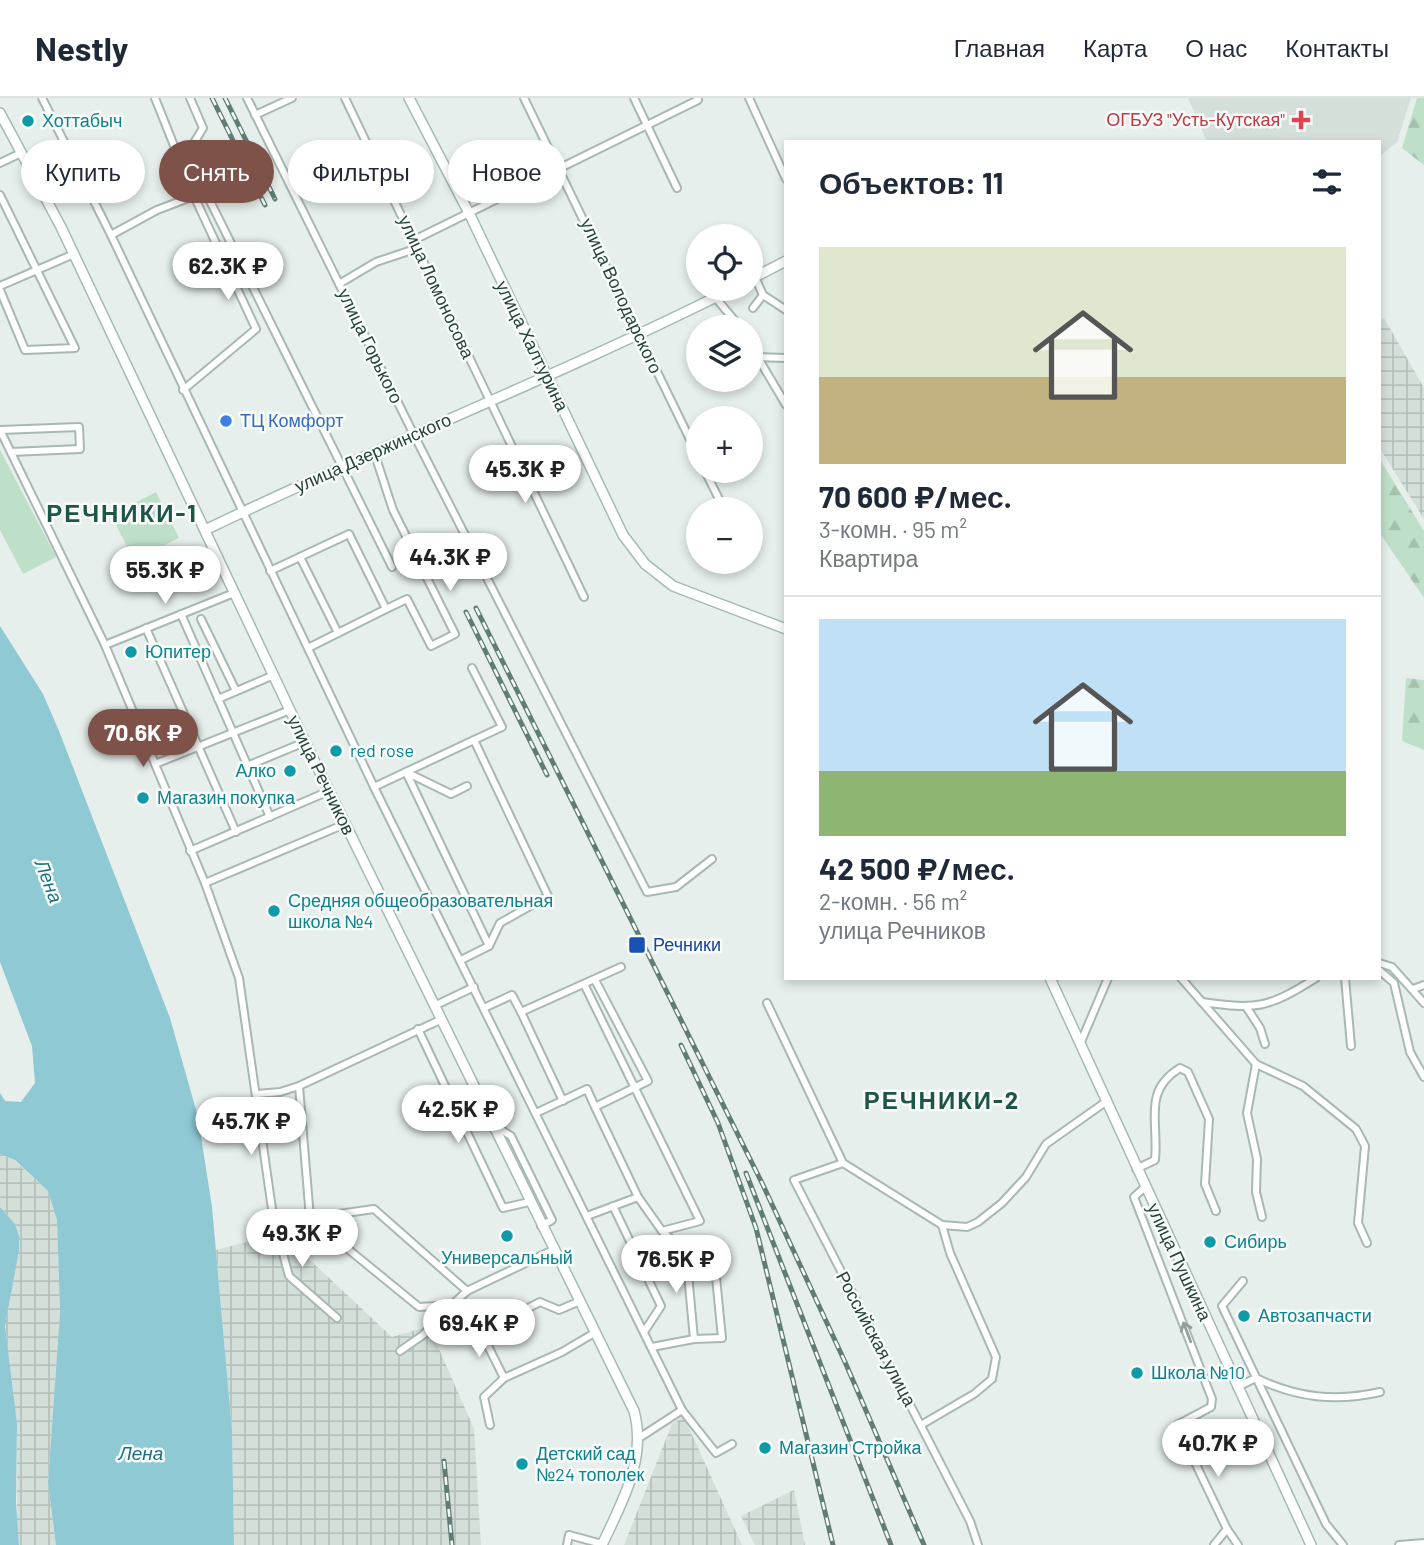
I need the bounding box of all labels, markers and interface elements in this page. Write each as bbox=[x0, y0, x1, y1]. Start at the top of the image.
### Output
text: Nestly bbox=[35, 28, 129, 68]
text: Главная bbox=[954, 33, 1045, 62]
text: Карта bbox=[1083, 33, 1147, 62]
text: О нас bbox=[1185, 33, 1247, 62]
text: Контакты bbox=[1285, 33, 1389, 62]
place label: ОГБУЗ "Усть-Кутская" bbox=[1106, 108, 1285, 130]
place label: Хоттабыч bbox=[42, 109, 122, 131]
marker: ОГБУЗ "Усть-Кутская" bbox=[1291, 110, 1311, 130]
marker: Хоттабыч bbox=[20, 113, 36, 129]
chip: Купить bbox=[21, 140, 145, 203]
chip: Снять bbox=[159, 140, 274, 203]
chip: Фильтры bbox=[288, 140, 434, 203]
chip: Новое bbox=[448, 140, 566, 203]
icon: filters bbox=[1308, 163, 1346, 201]
text: Объектов: 11 bbox=[819, 164, 1003, 200]
street label: улица Ломоносова bbox=[394, 211, 480, 363]
street label: улица Володарского bbox=[576, 214, 668, 377]
map controls bbox=[686, 224, 763, 574]
button: locate bbox=[686, 224, 763, 301]
pin: 62.3K ₽ bbox=[163, 242, 293, 302]
text: 62.3K ₽ bbox=[189, 251, 267, 279]
street label: улица Халтурина bbox=[492, 277, 575, 415]
street label: улица Горького bbox=[334, 284, 408, 407]
icon: home bbox=[1020, 292, 1146, 418]
button: layers bbox=[686, 315, 763, 392]
button: + bbox=[686, 406, 763, 483]
street label: улица Дзержинского bbox=[291, 408, 454, 497]
place label: ТЦ Комфорт bbox=[240, 409, 343, 431]
marker: ТЦ Комфорт bbox=[218, 413, 234, 429]
pin: 45.3K ₽ bbox=[460, 446, 590, 505]
text: 45.3K ₽ bbox=[485, 454, 565, 482]
text: 70 600 ₽/мес. bbox=[819, 478, 1012, 514]
button: − bbox=[686, 497, 763, 574]
district label: РЕЧНИКИ-1 bbox=[46, 498, 198, 527]
text: 3-комн. · 95 m² bbox=[819, 515, 967, 543]
pin: 44.3K ₽ bbox=[385, 533, 515, 593]
text: 44.3K ₽ bbox=[409, 542, 491, 570]
text: Квартира bbox=[819, 544, 918, 572]
pin: 55.3K ₽ bbox=[100, 546, 230, 606]
text: 55.3K ₽ bbox=[126, 555, 204, 583]
place label: Юпитер bbox=[145, 640, 211, 662]
marker: Юпитер bbox=[123, 644, 139, 660]
icon: home bbox=[1020, 664, 1146, 790]
pin: 70.6K ₽ bbox=[78, 710, 208, 769]
street label: улица Речников bbox=[283, 711, 360, 838]
text: 70.6K ₽ bbox=[104, 718, 182, 746]
place label: red rose bbox=[350, 739, 414, 761]
marker: red rose bbox=[328, 743, 344, 759]
place label: Алко bbox=[235, 759, 276, 781]
marker: Алко bbox=[282, 763, 298, 779]
place label: Магазин покупка bbox=[157, 786, 296, 808]
marker: Магазин покупка bbox=[135, 790, 151, 806]
text: 42 500 ₽/мес. bbox=[819, 850, 1015, 886]
water label: Лена bbox=[30, 854, 68, 906]
text: 2-комн. · 56 m² bbox=[819, 887, 967, 915]
place label: Средняя общеобразовательная школа №4 bbox=[288, 889, 553, 932]
marker: Средняя общеобразовательная школа №4 bbox=[266, 903, 282, 919]
text: улица Речников bbox=[819, 916, 986, 944]
place label: Речники bbox=[653, 933, 721, 955]
marker: Речники bbox=[627, 935, 647, 955]
district label: РЕЧНИКИ-2 bbox=[864, 1085, 1020, 1114]
pin: 42.5K ₽ bbox=[393, 1086, 523, 1145]
text: 42.5K ₽ bbox=[418, 1094, 498, 1122]
pin: 45.7K ₽ bbox=[186, 1098, 316, 1157]
text: 45.7K ₽ bbox=[211, 1106, 291, 1134]
street label: улица Пушкина bbox=[1143, 1199, 1217, 1325]
pin: 49.3K ₽ bbox=[237, 1210, 367, 1269]
text: 49.3K ₽ bbox=[262, 1218, 342, 1246]
marker: Универсальный bbox=[499, 1228, 515, 1244]
place label: Сибирь bbox=[1224, 1230, 1287, 1252]
marker: Сибирь bbox=[1202, 1234, 1218, 1250]
pin: 76.5K ₽ bbox=[611, 1236, 741, 1295]
text: 76.5K ₽ bbox=[637, 1244, 715, 1272]
place label: Универсальный bbox=[441, 1246, 573, 1268]
street label: Российская улица bbox=[832, 1267, 922, 1411]
pin: 69.4K ₽ bbox=[414, 1300, 544, 1359]
place label: Автозапчасти bbox=[1258, 1304, 1372, 1326]
text: 69.4K ₽ bbox=[439, 1308, 519, 1336]
marker: Автозапчасти bbox=[1236, 1308, 1252, 1324]
one-way arrow bbox=[1180, 1321, 1193, 1343]
place label: Школа №10 bbox=[1151, 1361, 1245, 1383]
marker: Школа №10 bbox=[1129, 1365, 1145, 1381]
pin: 40.7K ₽ bbox=[1153, 1420, 1283, 1479]
text: 40.7K ₽ bbox=[1178, 1428, 1258, 1456]
place label: Магазин Стройка bbox=[779, 1436, 923, 1458]
marker: Магазин Стройка bbox=[757, 1440, 773, 1456]
water label: Лена bbox=[117, 1441, 163, 1464]
place label: Детский сад №24 тополек bbox=[536, 1442, 644, 1485]
marker: Детский сад №24 тополек bbox=[514, 1456, 530, 1472]

